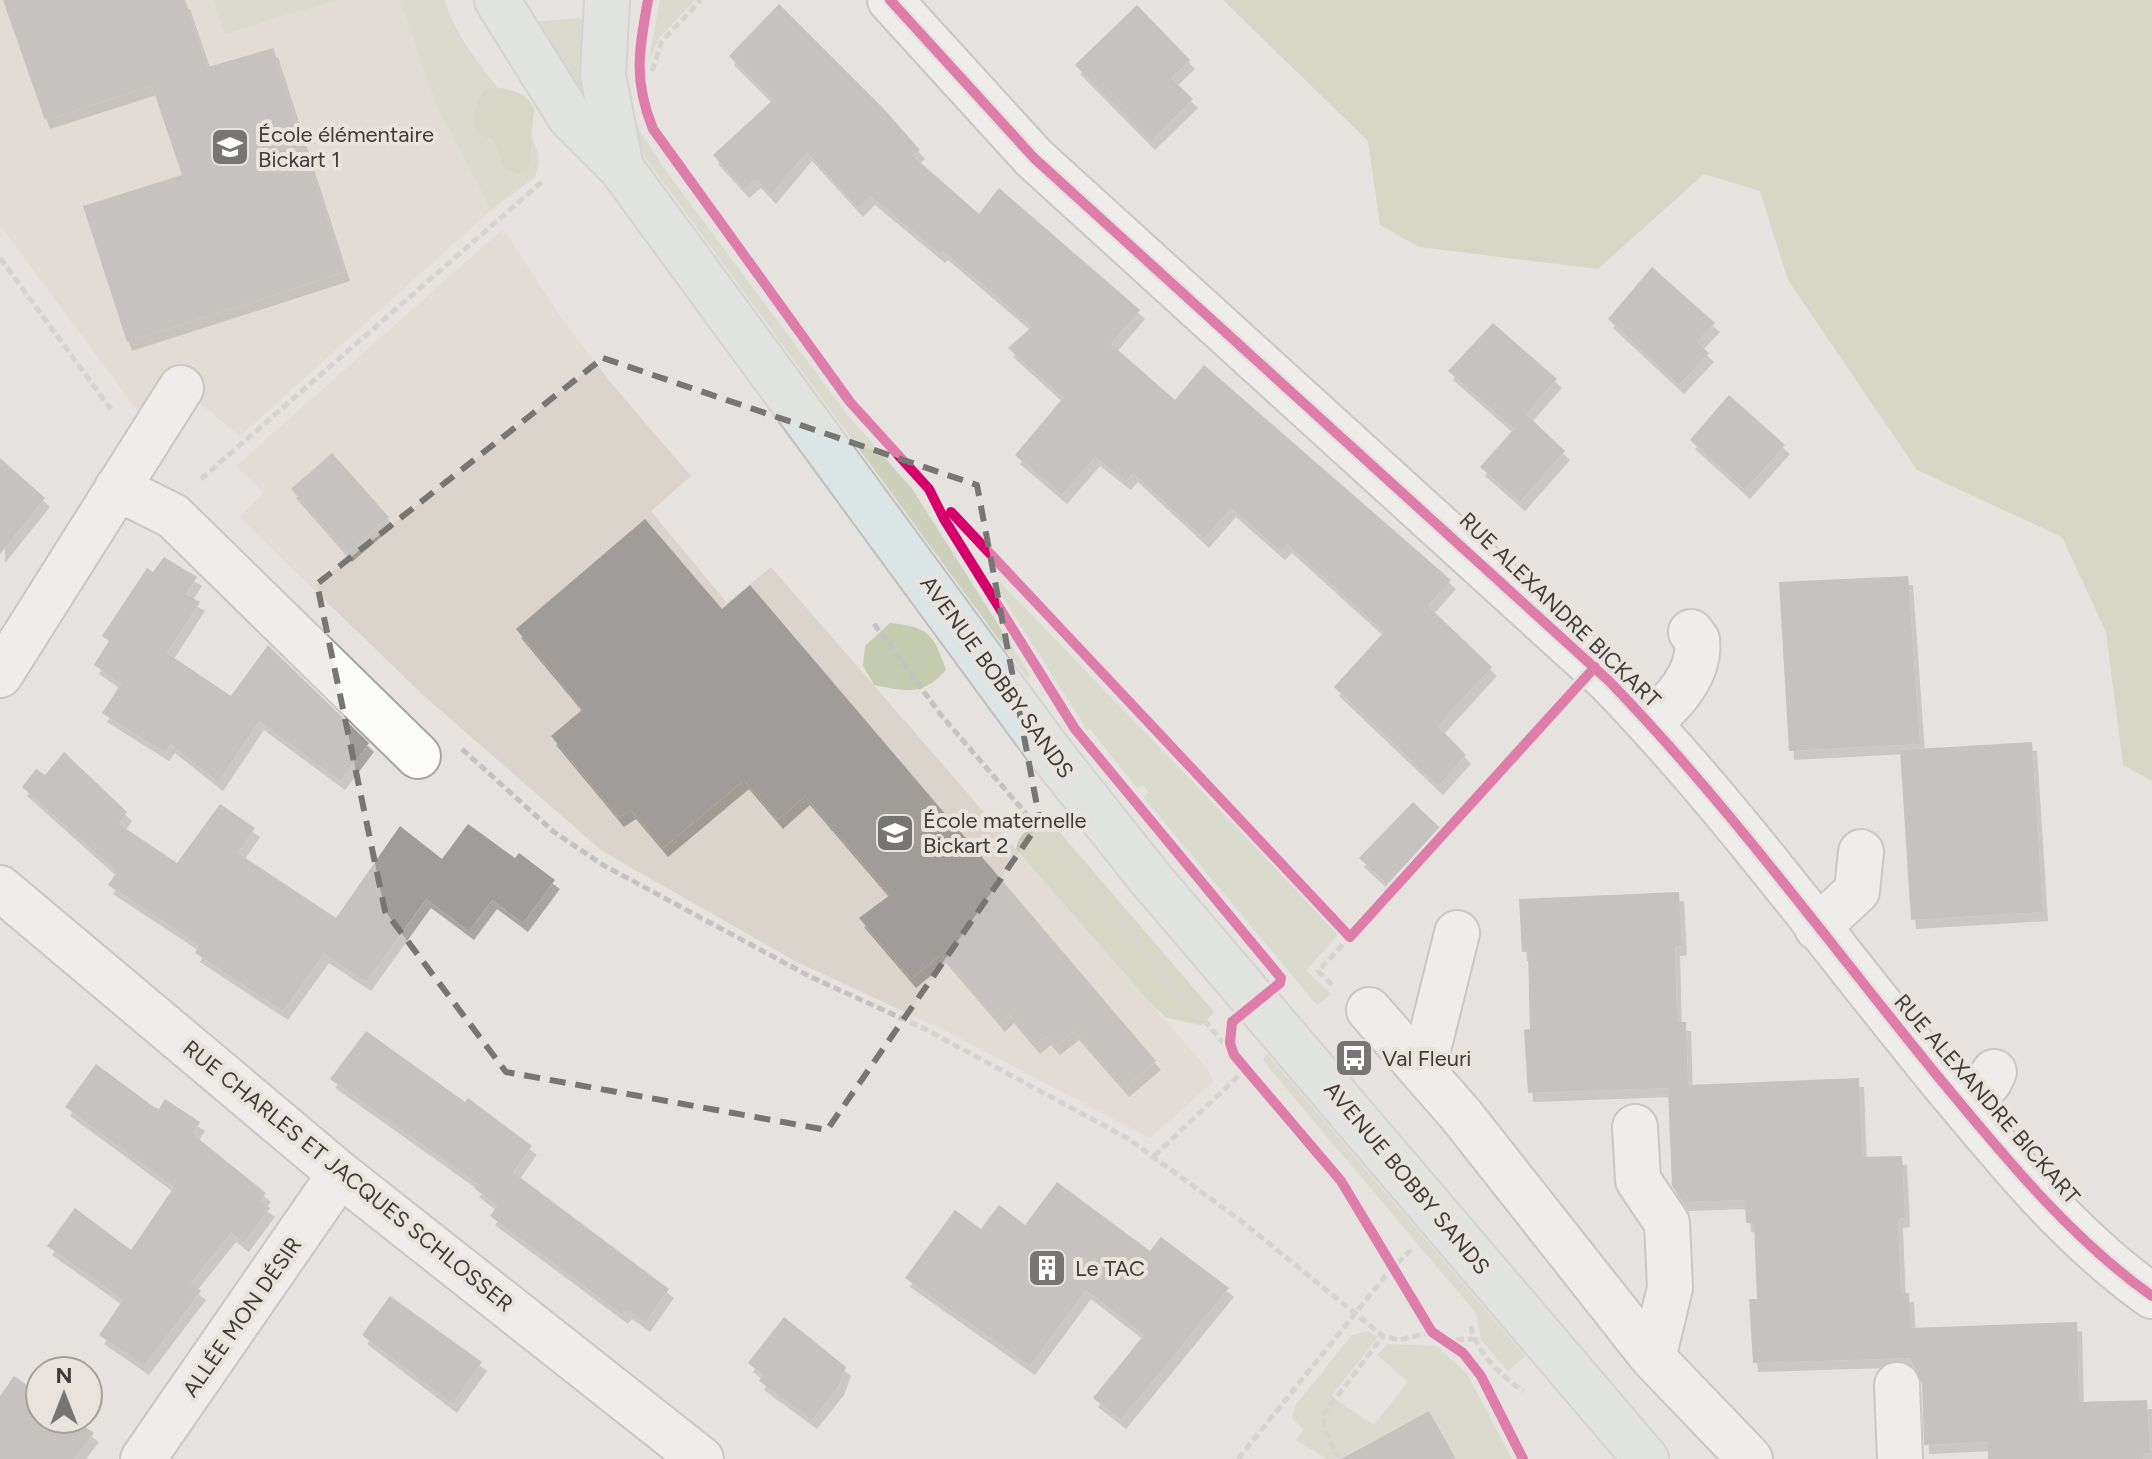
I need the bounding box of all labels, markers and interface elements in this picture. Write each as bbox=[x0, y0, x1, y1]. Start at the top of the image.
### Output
place label: École élémentaire Bickart 1 bbox=[258, 121, 434, 173]
school or university icon: École élémentaire Bickart 1 bbox=[209, 126, 251, 168]
street label: RUE ALEXANDRE BICKART bbox=[1454, 507, 1666, 713]
street label: AVENUE BOBBY SANDS bbox=[915, 571, 1079, 783]
place label: École maternelle Bickart 2 bbox=[923, 807, 1087, 859]
school or university icon: École maternelle Bickart 2 bbox=[874, 812, 916, 854]
street label: RUE ALEXANDRE BICKART bbox=[1888, 988, 2086, 1210]
street label: RUE CHARLES ET JACQUES SCHLOSSER bbox=[177, 1034, 519, 1318]
bus stop icon: Val Fleuri bbox=[1333, 1037, 1375, 1079]
place label: Val Fleuri bbox=[1382, 1045, 1471, 1072]
street label: AVENUE BOBBY SANDS bbox=[1318, 1076, 1496, 1280]
street label: ALLÉE MON DÉSIR bbox=[177, 1232, 307, 1402]
building icon: Le TAC bbox=[1026, 1247, 1068, 1289]
place label: Le TAC bbox=[1075, 1255, 1145, 1282]
north arrow bbox=[24, 1355, 104, 1435]
text: N bbox=[55, 1362, 73, 1389]

